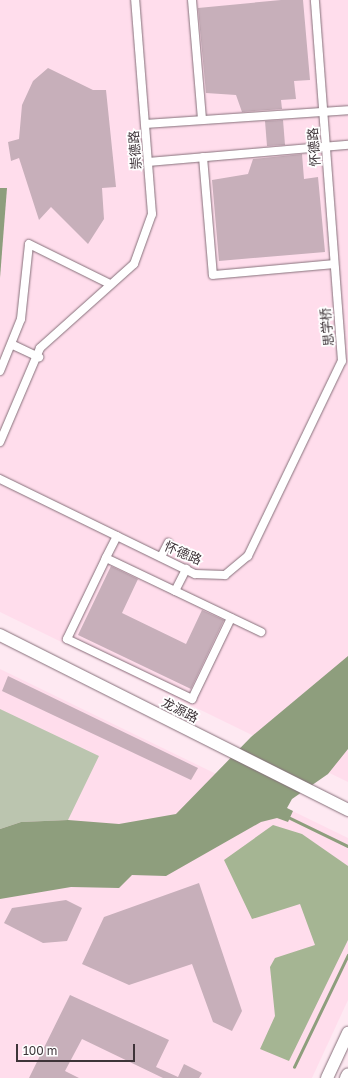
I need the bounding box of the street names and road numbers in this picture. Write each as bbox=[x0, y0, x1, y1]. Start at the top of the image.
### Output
street label: 怀德路 bbox=[305, 127, 323, 167]
street label: 崇德路 bbox=[126, 130, 144, 170]
street label: 思学桥 bbox=[318, 307, 336, 347]
street label: 怀德路 bbox=[162, 538, 204, 568]
street label: 龙源路 bbox=[159, 694, 201, 726]

